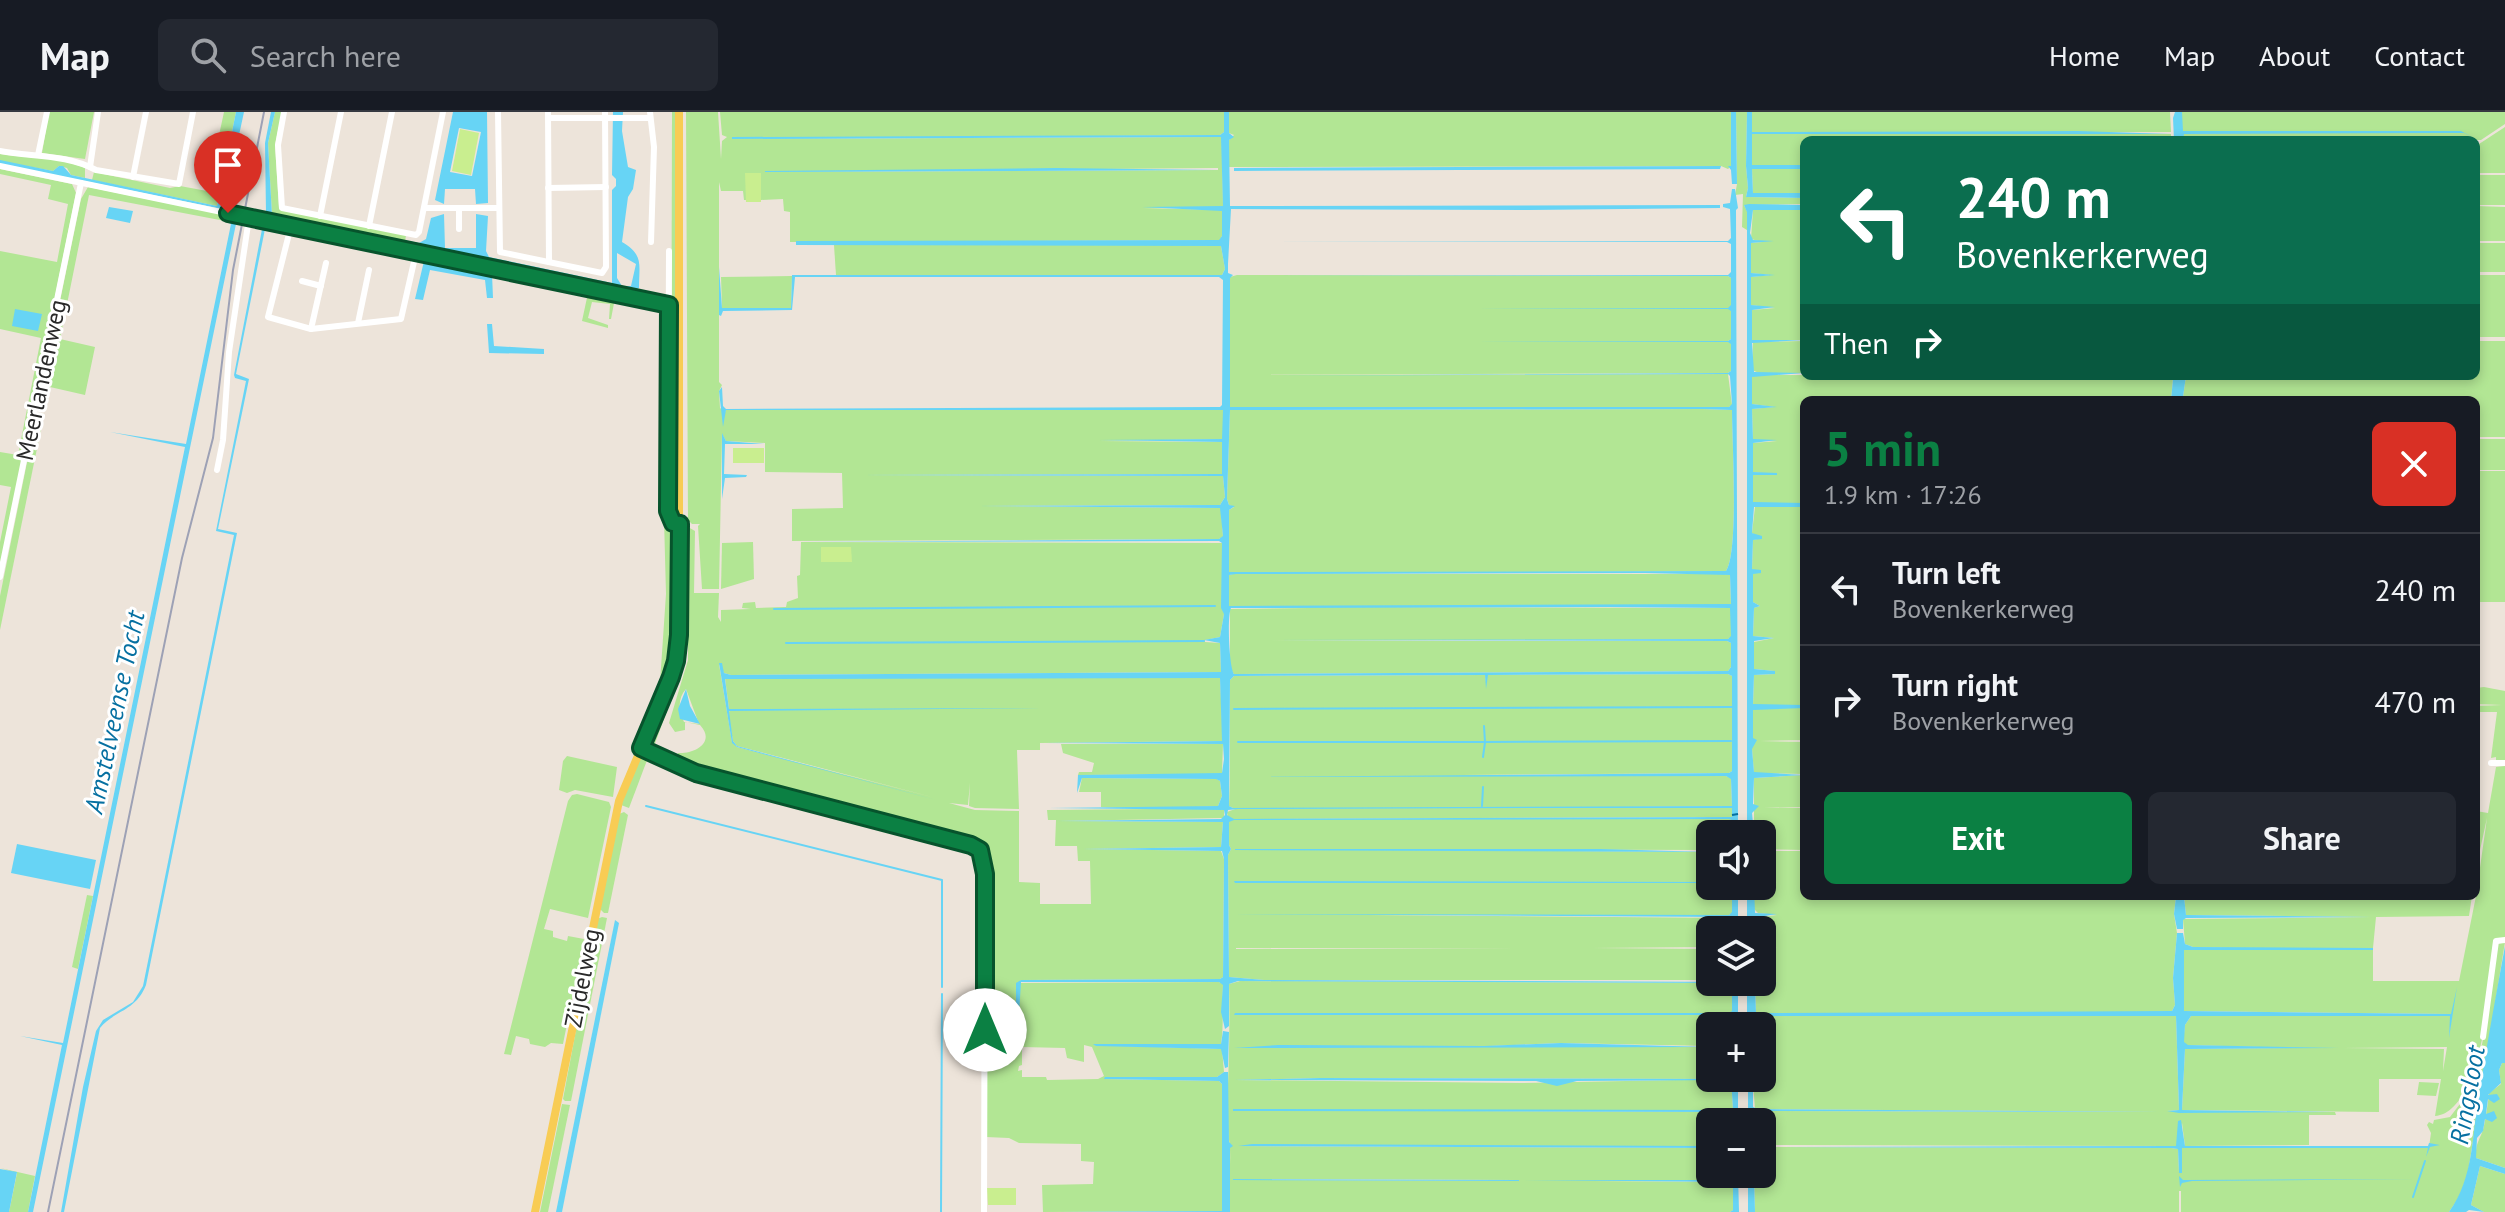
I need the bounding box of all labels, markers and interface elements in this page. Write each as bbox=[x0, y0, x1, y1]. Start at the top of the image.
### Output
search box bbox=[158, 19, 718, 91]
text: Map bbox=[40, 31, 110, 80]
icon: search bbox=[186, 33, 230, 77]
text: Search here bbox=[250, 36, 401, 75]
text: Home bbox=[2049, 37, 2120, 74]
text: Map bbox=[2164, 37, 2215, 74]
text: About bbox=[2259, 37, 2330, 74]
text: Contact bbox=[2374, 37, 2465, 74]
pin bbox=[194, 131, 262, 213]
icon: arrive bbox=[206, 143, 250, 187]
text: 240 m bbox=[1956, 161, 2111, 233]
icon: left bbox=[1824, 168, 1928, 272]
text: Bovenkerkerweg bbox=[1956, 231, 2209, 278]
street label: Meerlandenweg bbox=[9, 297, 73, 463]
icon: right bbox=[1905, 320, 1949, 364]
text: Then bbox=[1824, 323, 1889, 362]
text: 5 min bbox=[1824, 417, 1941, 479]
button: close bbox=[2372, 422, 2456, 506]
text: 1.9 km · 17:26 bbox=[1824, 478, 1982, 511]
text: Turn left bbox=[1892, 553, 2000, 592]
icon: left bbox=[1824, 567, 1868, 611]
text: 240 m bbox=[2375, 570, 2456, 609]
text: Bovenkerkerweg bbox=[1892, 592, 2075, 625]
water label: Amstelveense Tocht bbox=[76, 606, 152, 817]
text: Turn right bbox=[1892, 665, 2018, 704]
icon: right bbox=[1824, 679, 1868, 723]
text: 470 m bbox=[2375, 682, 2456, 721]
text: Bovenkerkerweg bbox=[1892, 704, 2075, 737]
button: Exit bbox=[1824, 792, 2132, 884]
button: Share bbox=[2148, 792, 2456, 884]
map controls bbox=[1696, 820, 1776, 1188]
button: sound bbox=[1696, 820, 1776, 900]
button: layers bbox=[1696, 916, 1776, 996]
street label: Zijdelweg bbox=[557, 926, 607, 1030]
position arrow bbox=[943, 988, 1027, 1072]
button: + bbox=[1696, 1012, 1776, 1092]
water label: Ringsloot bbox=[2442, 1041, 2492, 1147]
button: − bbox=[1696, 1108, 1776, 1188]

